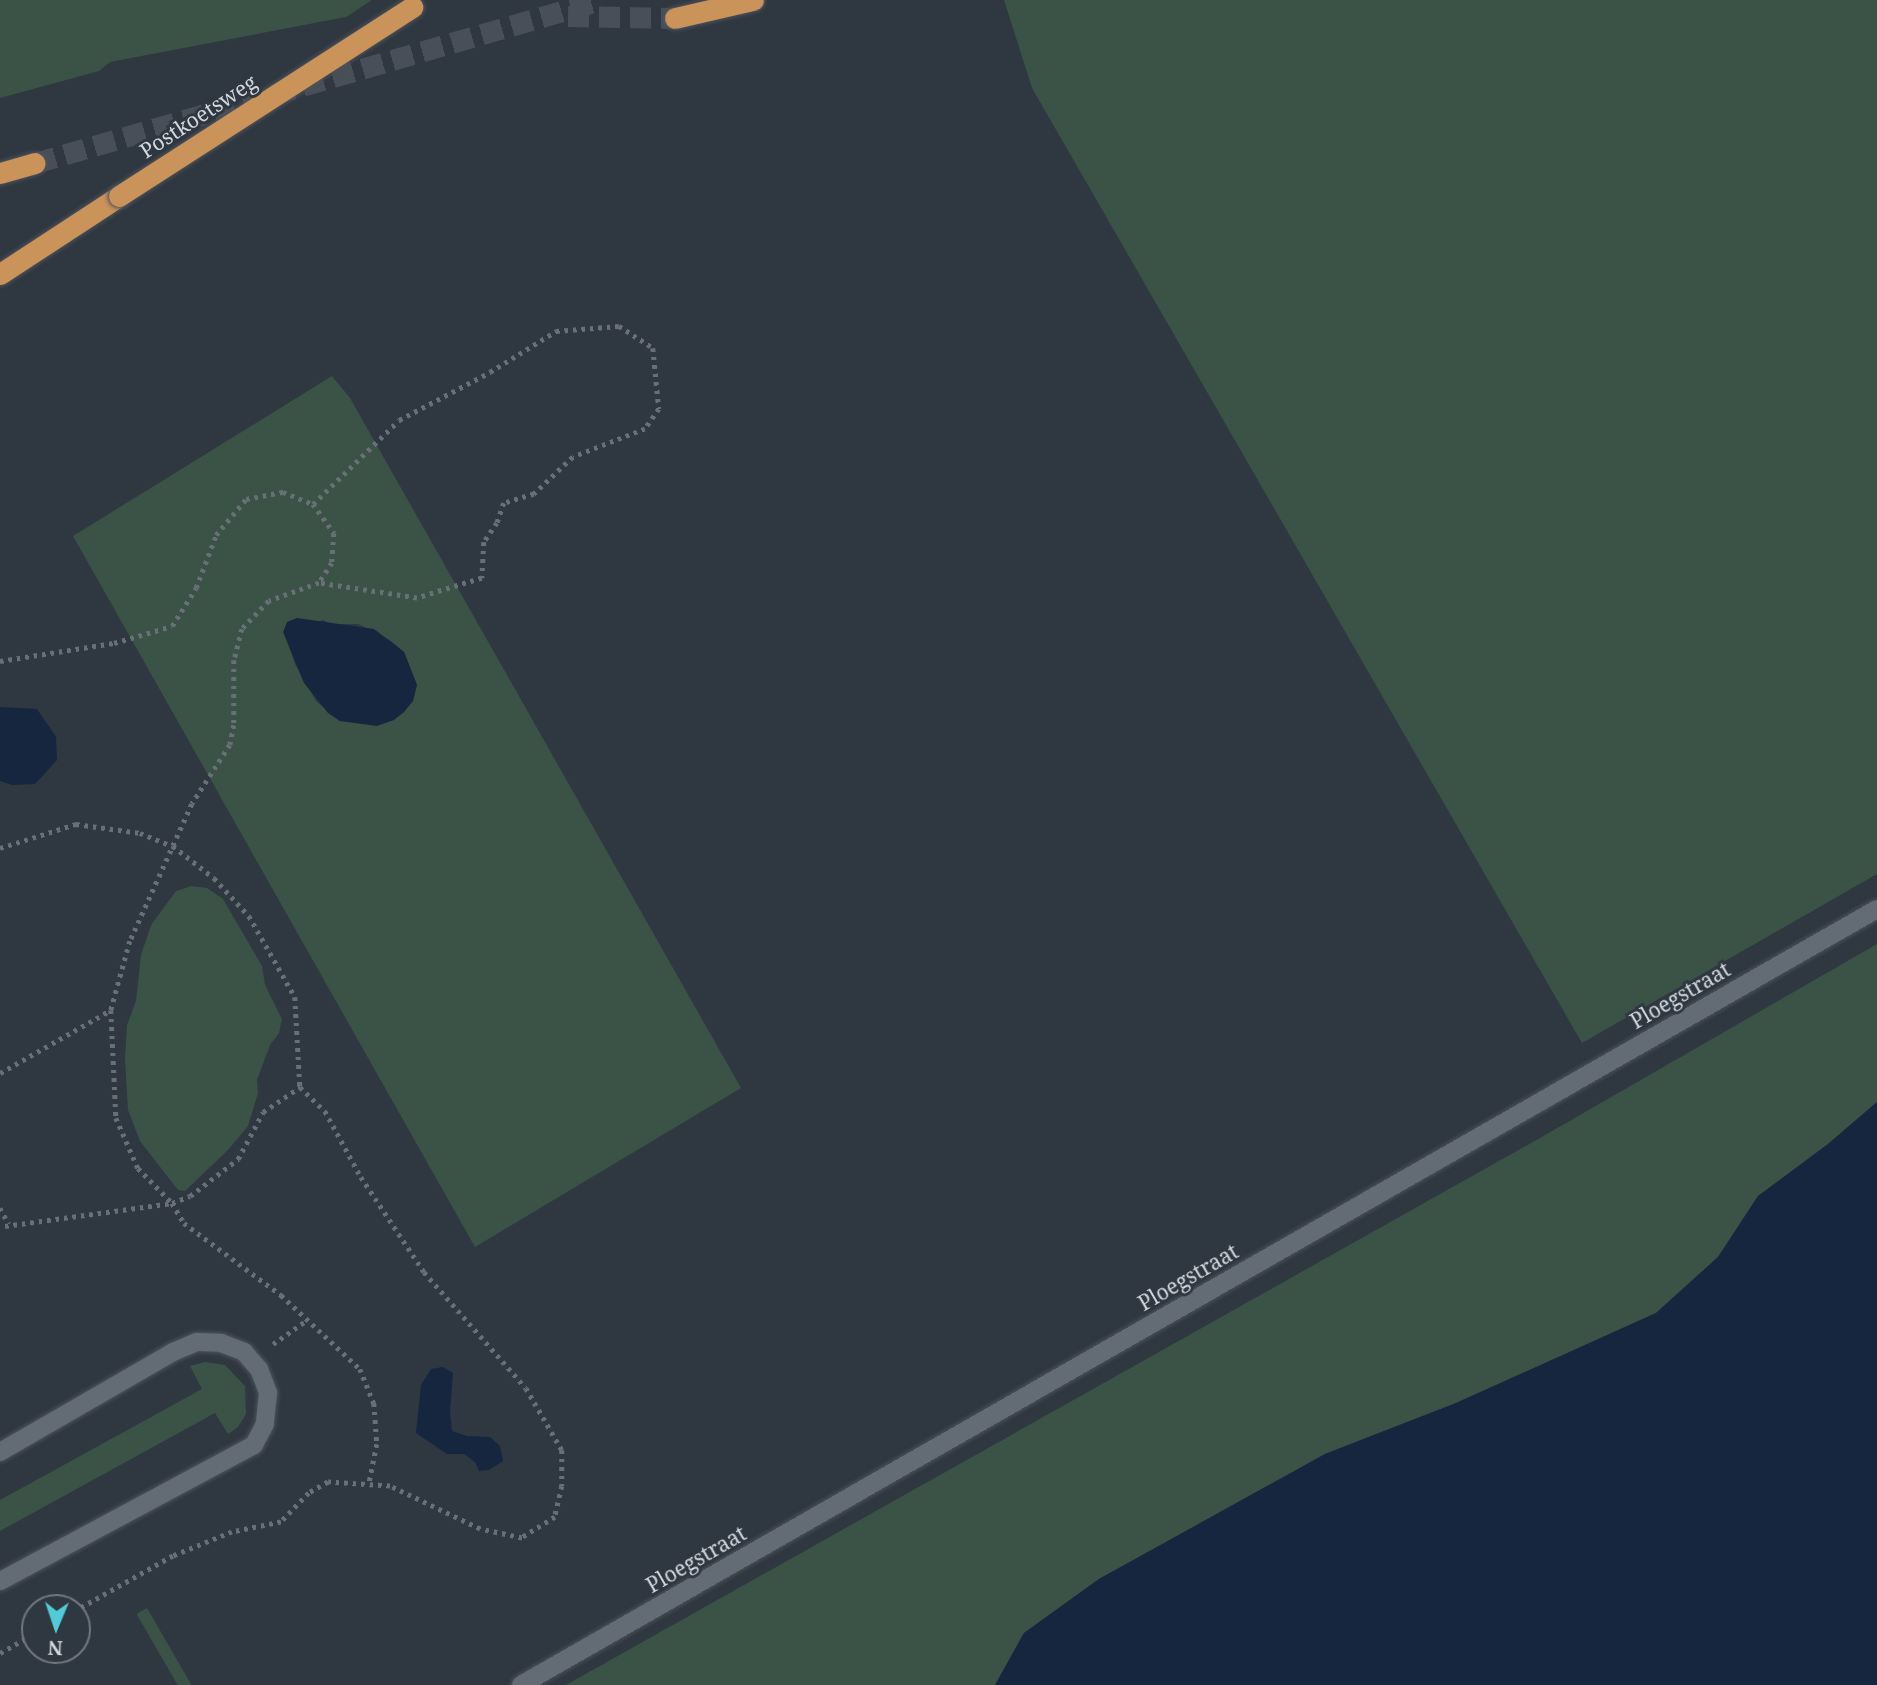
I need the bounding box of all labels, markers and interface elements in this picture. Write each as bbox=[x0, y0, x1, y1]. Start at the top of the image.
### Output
street label: Postkoetsweg bbox=[135, 69, 261, 163]
street label: Ploegstraat bbox=[1626, 956, 1734, 1034]
street label: Ploegstraat bbox=[1134, 1238, 1242, 1316]
street label: Ploegstraat bbox=[642, 1520, 750, 1598]
north arrow bbox=[21, 1594, 91, 1664]
text: N bbox=[47, 1635, 63, 1661]

